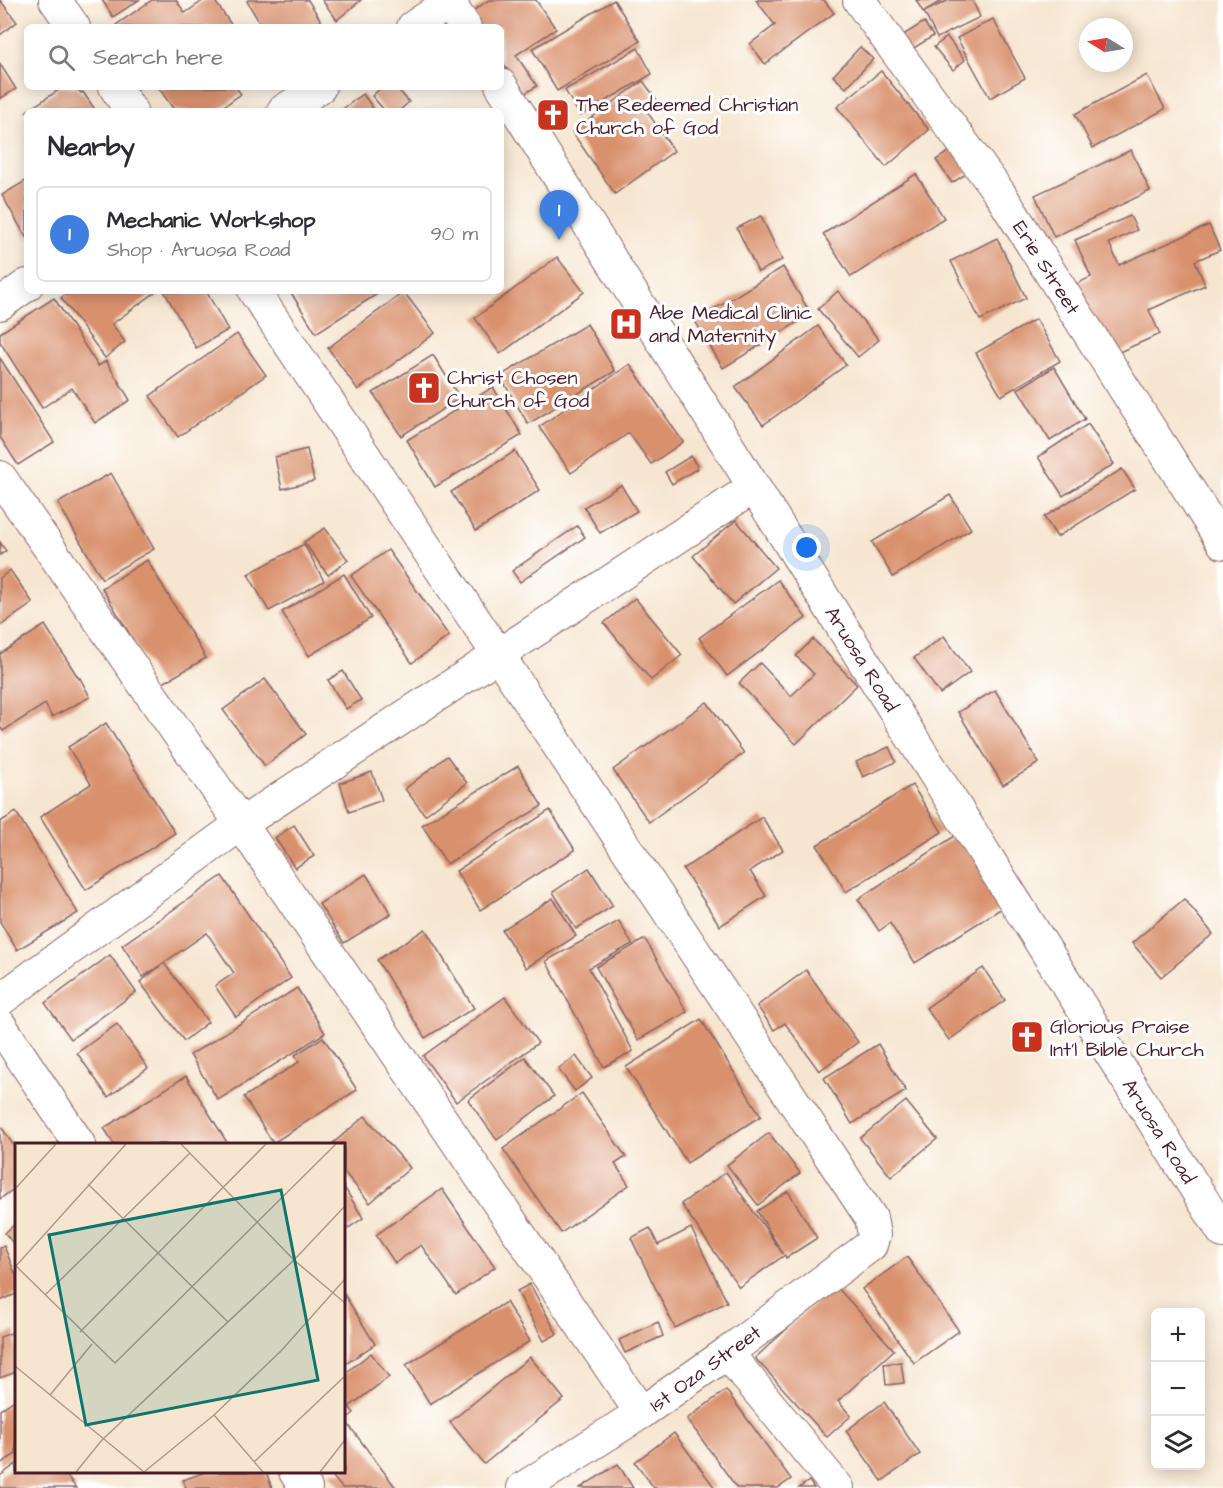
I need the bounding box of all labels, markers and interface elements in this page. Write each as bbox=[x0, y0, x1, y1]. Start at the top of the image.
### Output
north arrow bbox=[1079, 18, 1133, 72]
search box bbox=[24, 24, 504, 90]
icon: search bbox=[45, 41, 78, 74]
text: Search here bbox=[93, 42, 223, 73]
place label: The Redeemed Christian Church of God bbox=[576, 91, 798, 142]
church icon: The Redeemed Christian Church of God bbox=[535, 97, 571, 133]
text: Nearby bbox=[48, 129, 135, 165]
pin: 1 bbox=[540, 190, 578, 240]
text: Mechanic Workshop bbox=[107, 205, 315, 236]
street label: Erie Street bbox=[1006, 216, 1087, 320]
text: 1 bbox=[68, 220, 71, 248]
text: 90 m bbox=[430, 220, 478, 248]
text: Shop · Aruosa Road bbox=[107, 236, 290, 264]
place label: Abe Medical Clinic and Maternity bbox=[649, 299, 813, 351]
hospital icon: Abe Medical Clinic and Maternity bbox=[608, 306, 644, 342]
place label: Christ Chosen Church of God bbox=[447, 364, 589, 415]
church icon: Christ Chosen Church of God bbox=[406, 370, 442, 406]
your location bbox=[792, 533, 821, 562]
street label: Aruosa Road bbox=[818, 601, 905, 717]
place label: Glorious Praise Int'l Bible Church bbox=[1050, 1013, 1204, 1064]
church icon: Glorious Praise Int'l Bible Church bbox=[1009, 1019, 1045, 1055]
street label: Aruosa Road bbox=[1115, 1074, 1202, 1190]
inset map bbox=[15, 1143, 345, 1473]
map controls bbox=[1151, 1308, 1205, 1470]
button: + bbox=[1151, 1308, 1205, 1362]
street label: 1st Oza Street bbox=[644, 1319, 767, 1419]
button: − bbox=[1151, 1362, 1205, 1416]
button: layers bbox=[1151, 1416, 1205, 1470]

